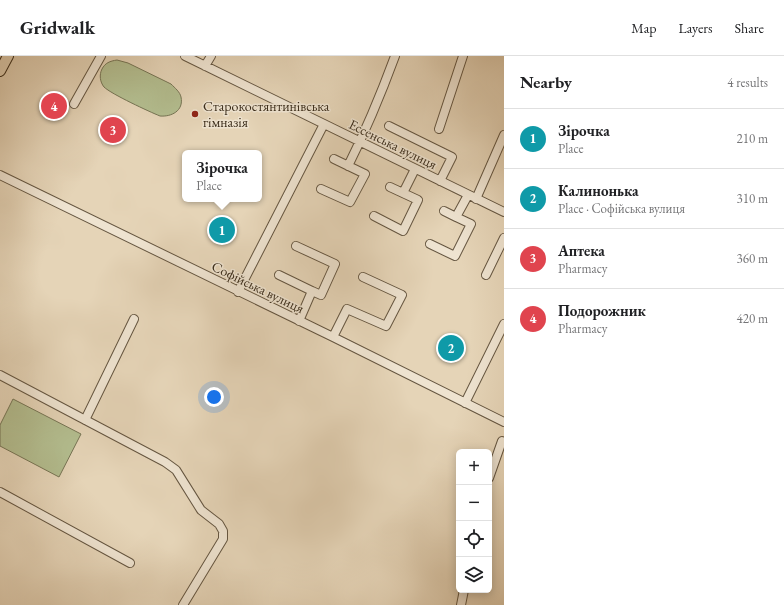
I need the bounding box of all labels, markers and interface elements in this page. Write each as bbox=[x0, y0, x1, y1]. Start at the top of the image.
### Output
text: Gridwalk bbox=[20, 15, 95, 40]
text: Map bbox=[631, 19, 656, 37]
text: Layers bbox=[678, 19, 713, 37]
text: Share bbox=[735, 19, 764, 37]
text: Nearby bbox=[520, 71, 572, 93]
text: 4 results bbox=[727, 74, 768, 91]
pin: 4 bbox=[41, 91, 67, 121]
place label: Старокостянтинівська гімназія bbox=[203, 97, 330, 131]
marker: Старокостянтинівська гімназія bbox=[190, 109, 200, 119]
pin: 3 bbox=[100, 115, 126, 145]
street label: Ессенська вулиця bbox=[346, 115, 440, 173]
text: Зірочка bbox=[558, 121, 610, 140]
text: 1 bbox=[530, 130, 536, 147]
text: 210 m bbox=[737, 130, 768, 147]
text: Place bbox=[558, 140, 584, 157]
popup bbox=[182, 150, 262, 202]
text: Зірочка bbox=[196, 158, 248, 177]
text: Place bbox=[196, 177, 222, 194]
text: Калинонька bbox=[558, 181, 639, 200]
text: 2 bbox=[530, 190, 536, 207]
text: 310 m bbox=[737, 190, 768, 207]
text: Place · Софійська вулиця bbox=[558, 200, 685, 217]
pin: 1 bbox=[209, 215, 235, 245]
text: Аптека bbox=[558, 241, 605, 260]
text: 3 bbox=[530, 250, 536, 267]
text: 360 m bbox=[737, 250, 768, 267]
street label: Софійська вулиця bbox=[209, 257, 307, 317]
text: Pharmacy bbox=[558, 260, 607, 277]
text: Подорожник bbox=[558, 301, 646, 320]
text: 4 bbox=[530, 310, 536, 327]
text: 420 m bbox=[737, 310, 768, 327]
text: Pharmacy bbox=[558, 320, 607, 337]
pin: 2 bbox=[438, 333, 464, 363]
your location bbox=[204, 387, 224, 407]
map controls bbox=[456, 449, 492, 593]
button: + bbox=[456, 449, 492, 485]
button: − bbox=[456, 485, 492, 521]
button: locate bbox=[456, 521, 492, 557]
button: layers bbox=[456, 557, 492, 593]

